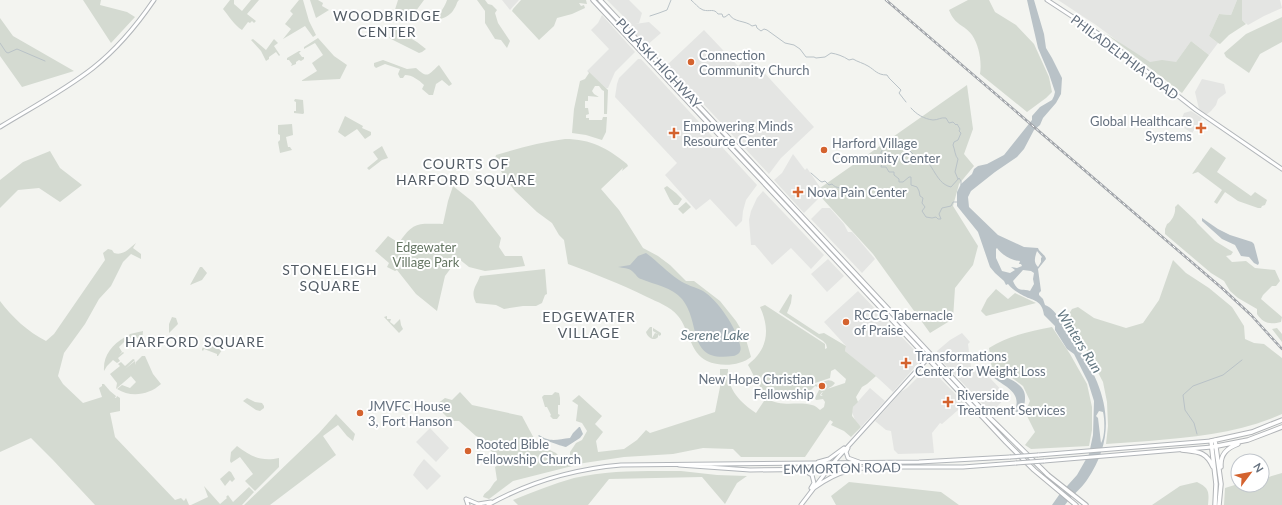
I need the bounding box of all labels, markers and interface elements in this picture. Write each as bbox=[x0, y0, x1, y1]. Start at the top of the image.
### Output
district label: WOODBRIDGE CENTER bbox=[333, 7, 441, 40]
street label: PHILADELPHIA ROAD bbox=[1068, 11, 1182, 103]
street label: PULASKI HIGHWAY bbox=[613, 15, 705, 112]
place label: Connection Community Church bbox=[699, 47, 809, 78]
marker: Connection Community Church bbox=[686, 57, 696, 67]
place label: Global Healthcare Systems bbox=[1090, 113, 1192, 144]
place label: Empowering Minds Resource Center bbox=[683, 118, 793, 149]
marker: Global Healthcare Systems bbox=[1195, 122, 1207, 134]
marker: Empowering Minds Resource Center bbox=[668, 127, 680, 139]
place label: Harford Village Community Center bbox=[832, 135, 940, 166]
marker: Harford Village Community Center bbox=[819, 145, 829, 155]
district label: COURTS OF HARFORD SQUARE bbox=[396, 155, 536, 188]
place label: Nova Pain Center bbox=[807, 184, 907, 200]
marker: Nova Pain Center bbox=[792, 186, 804, 198]
park label: Edgewater Village Park bbox=[393, 239, 460, 270]
district label: STONELEIGH SQUARE bbox=[282, 261, 378, 294]
water label: Winters Run bbox=[1054, 306, 1106, 376]
place label: RCCG Tabernacle of Praise bbox=[854, 307, 953, 338]
district label: EDGEWATER VILLAGE bbox=[542, 308, 636, 341]
marker: RCCG Tabernacle of Praise bbox=[841, 317, 851, 327]
water label: Serene Lake bbox=[681, 326, 750, 343]
district label: HARFORD SQUARE bbox=[125, 333, 265, 350]
place label: Transformations Center for Weight Loss bbox=[915, 348, 1046, 379]
marker: Transformations Center for Weight Loss bbox=[900, 357, 912, 369]
place label: New Hope Christian Fellowship bbox=[698, 371, 814, 402]
marker: New Hope Christian Fellowship bbox=[817, 381, 827, 391]
place label: Riverside Treatment Services bbox=[957, 387, 1066, 418]
marker: Riverside Treatment Services bbox=[942, 396, 954, 408]
place label: JMVFC House 3, Fort Hanson bbox=[368, 398, 452, 429]
marker: JMVFC House 3, Fort Hanson bbox=[355, 408, 365, 418]
place label: Rooted Bible Fellowship Church bbox=[476, 436, 581, 467]
marker: Rooted Bible Fellowship Church bbox=[463, 446, 473, 456]
north arrow bbox=[1230, 453, 1270, 493]
street label: EMMORTON ROAD bbox=[783, 459, 901, 477]
text: N bbox=[1251, 460, 1267, 474]

